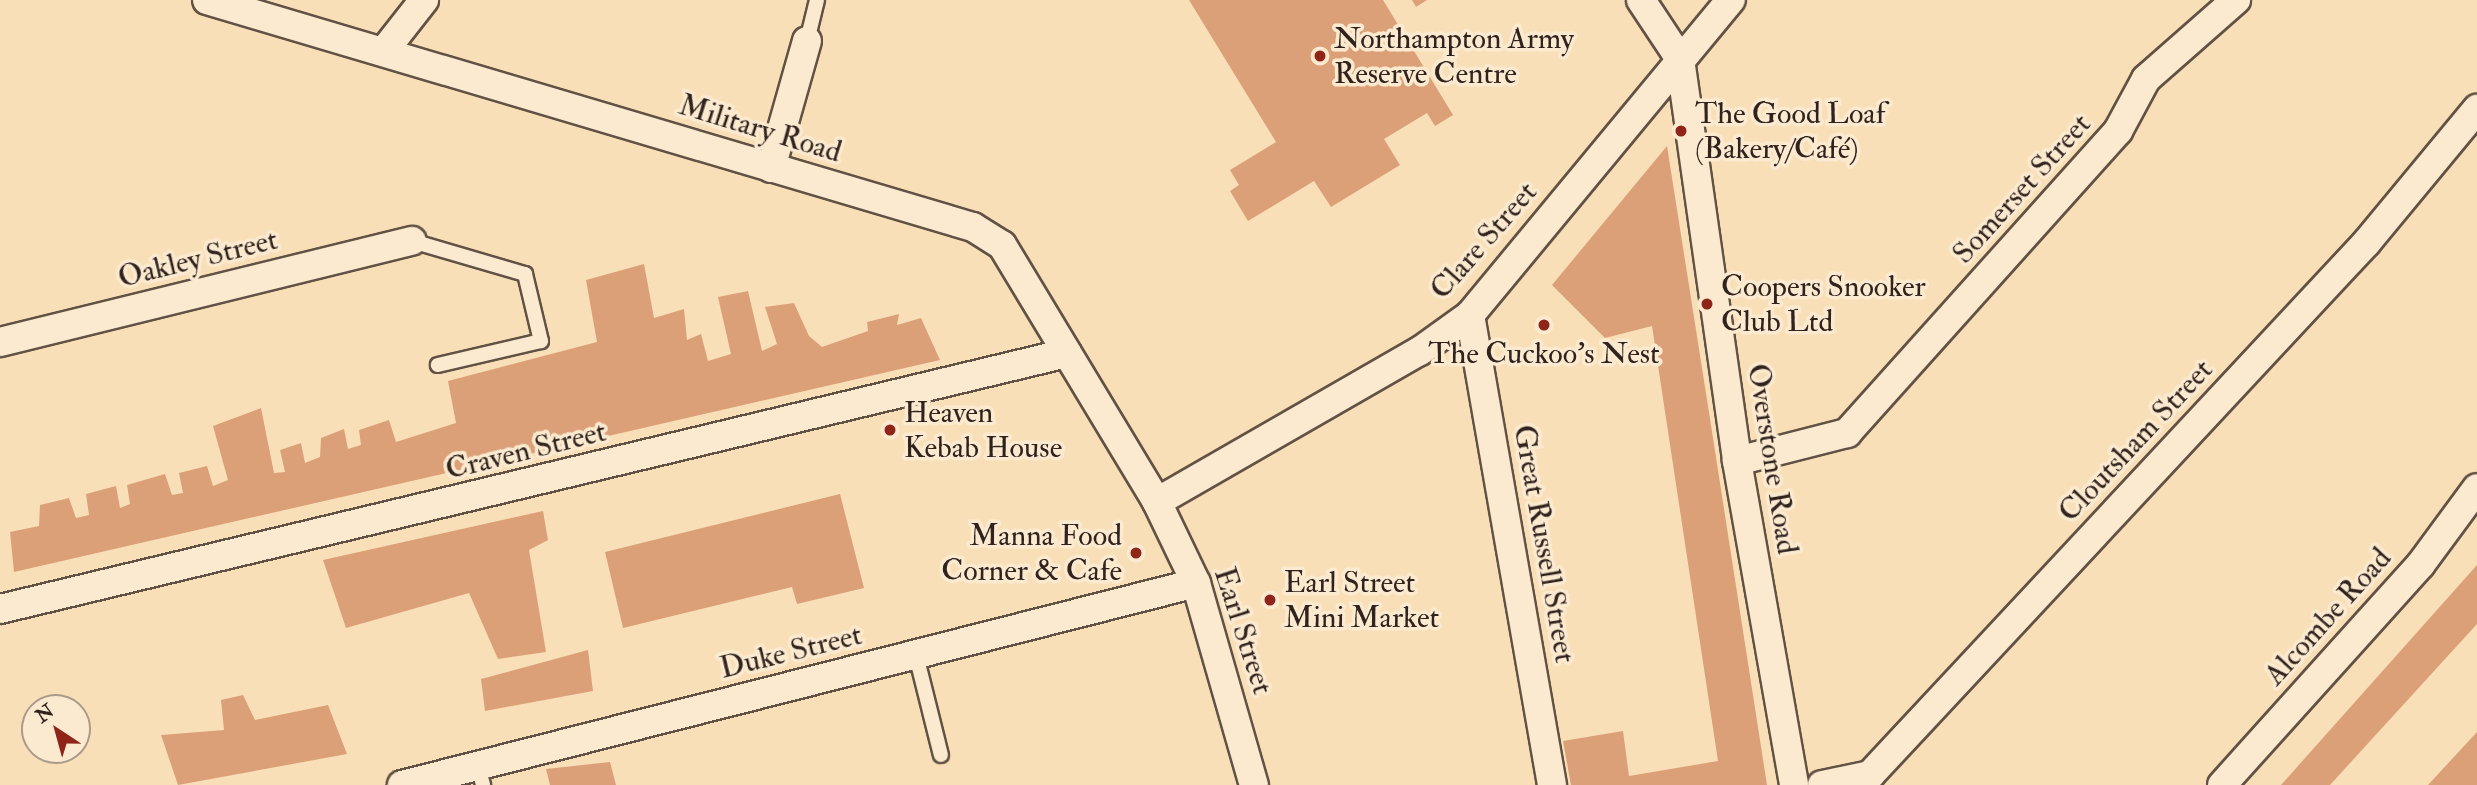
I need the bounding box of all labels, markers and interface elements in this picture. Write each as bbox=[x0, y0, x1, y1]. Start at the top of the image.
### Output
place label: Northampton Army Reserve Centre bbox=[1334, 21, 1574, 91]
marker: Northampton Army Reserve Centre bbox=[1312, 48, 1328, 64]
street label: Military Road bbox=[674, 87, 846, 171]
place label: The Good Loaf (Bakery/Café) bbox=[1695, 96, 1885, 166]
street label: Somerset Street bbox=[1945, 107, 2099, 271]
marker: The Good Loaf (Bakery/Café) bbox=[1673, 123, 1689, 139]
street label: Clare Street bbox=[1423, 175, 1545, 307]
street label: Oakley Street bbox=[115, 222, 281, 296]
place label: Coopers Snooker Club Ltd bbox=[1721, 269, 1926, 340]
marker: Coopers Snooker Club Ltd bbox=[1699, 296, 1715, 312]
marker: The Cuckoo's Nest bbox=[1536, 317, 1552, 333]
place label: The Cuckoo's Nest bbox=[1428, 336, 1660, 372]
street label: Cloutsham Street bbox=[2051, 352, 2221, 530]
street label: Overstone Road bbox=[1739, 361, 1805, 557]
place label: Heaven Kebab House bbox=[904, 395, 1062, 466]
street label: Craven Street bbox=[442, 414, 610, 488]
marker: Heaven Kebab House bbox=[882, 422, 898, 438]
street label: Great Russell Street bbox=[1505, 422, 1583, 666]
place label: Manna Food Corner & Cafe bbox=[941, 518, 1122, 588]
street label: Alcombe Road bbox=[2257, 541, 2399, 693]
marker: Manna Food Corner & Cafe bbox=[1128, 545, 1144, 561]
street label: Earl Street bbox=[1206, 563, 1280, 699]
place label: Earl Street Mini Market bbox=[1284, 565, 1439, 636]
marker: Earl Street Mini Market bbox=[1262, 592, 1278, 608]
street label: Duke Street bbox=[716, 617, 866, 687]
north arrow bbox=[21, 694, 91, 764]
text: N bbox=[31, 699, 59, 728]

